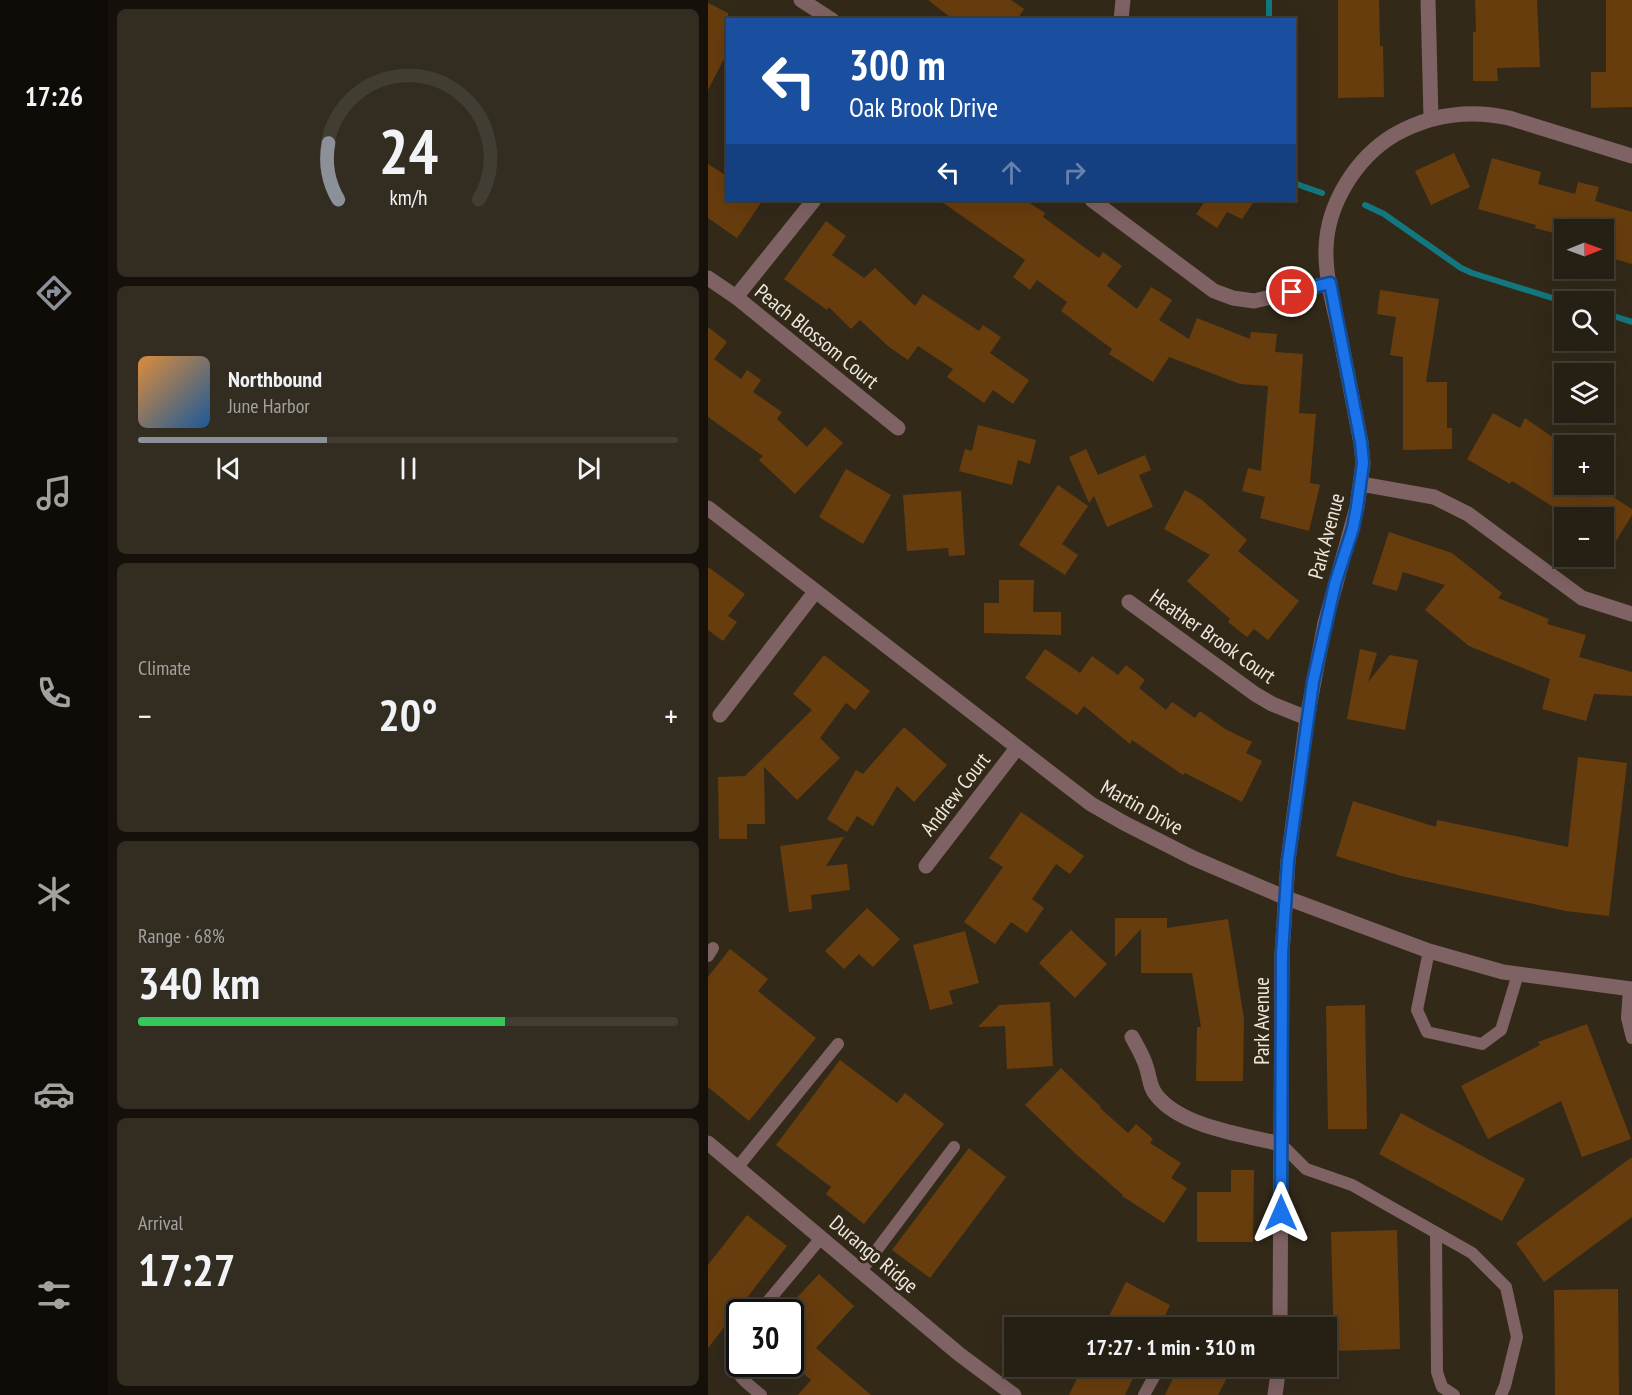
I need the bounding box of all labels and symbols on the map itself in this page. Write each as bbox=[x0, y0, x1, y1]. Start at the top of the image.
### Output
north arrow bbox=[1554, 219, 1614, 279]
pin bbox=[1266, 266, 1317, 317]
street label: Peach Blossom Court bbox=[750, 278, 885, 394]
street label: Park Avenue bbox=[1302, 490, 1350, 582]
street label: Heather Brook Court bbox=[1145, 583, 1281, 689]
street label: Andrew Court bbox=[914, 747, 996, 841]
street label: Martin Drive bbox=[1096, 773, 1188, 841]
street label: Park Avenue bbox=[1248, 977, 1275, 1065]
position arrow bbox=[1249, 1181, 1313, 1245]
street label: Durango Ridge bbox=[824, 1209, 924, 1299]
speed limit sign: 30 bbox=[726, 1299, 804, 1377]

